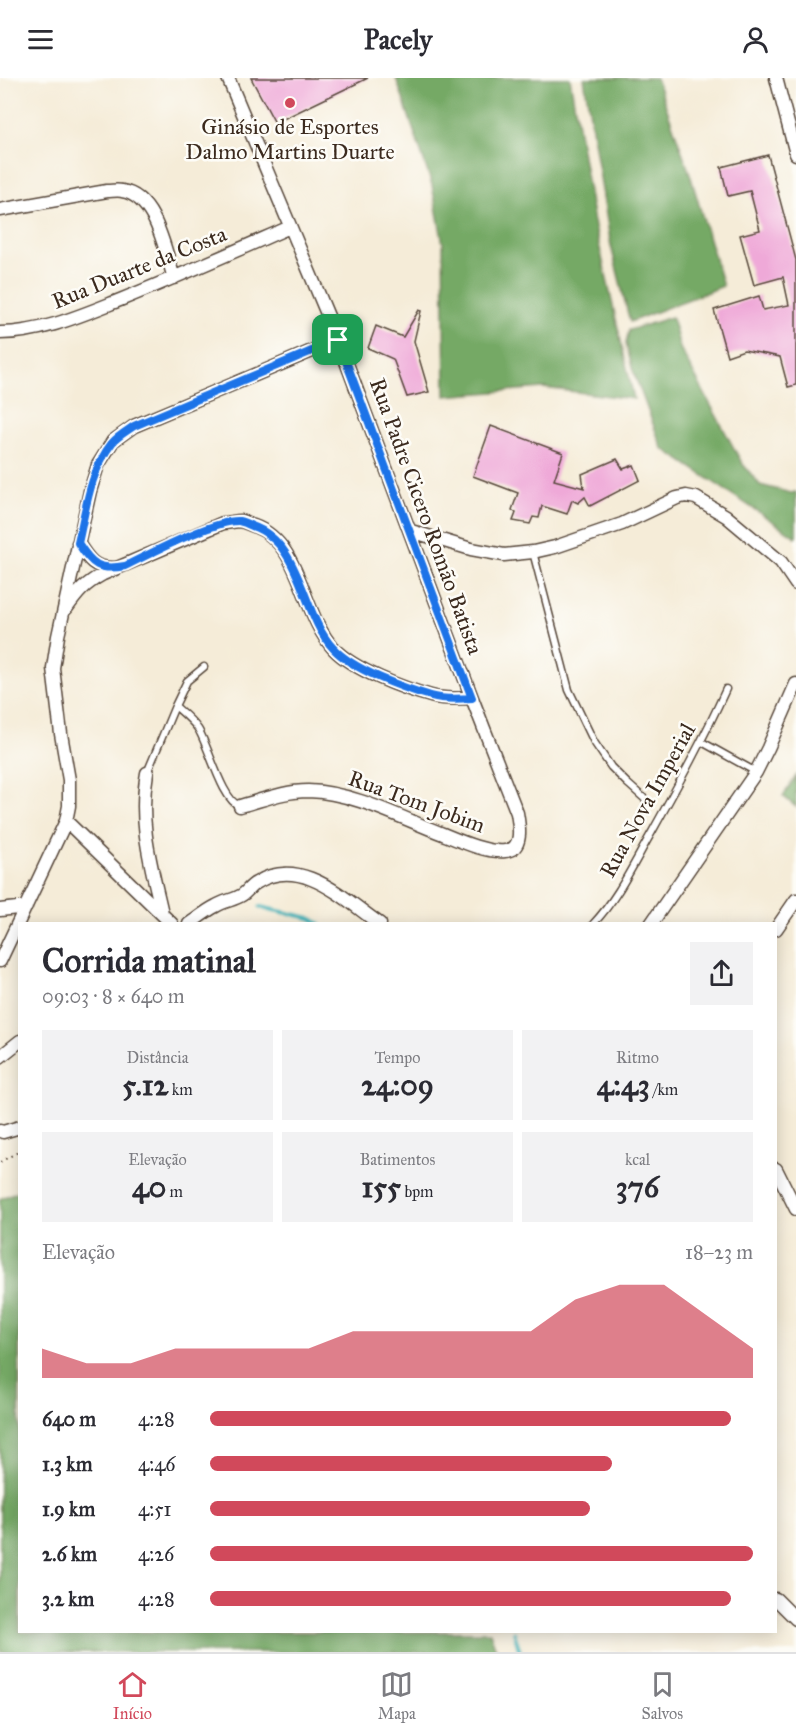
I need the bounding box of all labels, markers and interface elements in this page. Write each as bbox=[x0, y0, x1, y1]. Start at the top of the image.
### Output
icon: menu bbox=[24, 23, 57, 56]
text: Pacely bbox=[364, 23, 432, 56]
icon: person bbox=[739, 23, 772, 56]
marker: Ginásio de Esportes Dalmo Martins Duarte bbox=[283, 96, 297, 110]
place label: Ginásio de Esportes Dalmo Martins Duarte bbox=[185, 113, 395, 165]
street label: Rua Duarte da Costa bbox=[48, 220, 231, 315]
pin bbox=[312, 314, 363, 365]
icon: arrive bbox=[321, 323, 354, 356]
street label: Rua Padre Cicero Romão Batista bbox=[364, 374, 489, 659]
street label: Rua Nova Imperial bbox=[594, 718, 701, 882]
street label: Rua Tom Jobim bbox=[345, 764, 489, 839]
text: Corrida matinal bbox=[42, 941, 256, 981]
button: share bbox=[690, 942, 753, 1005]
text: 09:03 · 8 × 640 m bbox=[42, 984, 185, 1008]
text: Distância bbox=[127, 1048, 188, 1067]
text: Tempo bbox=[375, 1048, 420, 1067]
text: Ritmo bbox=[616, 1048, 659, 1067]
text: 5.12 bbox=[122, 1067, 168, 1103]
text: 24:09 bbox=[361, 1067, 434, 1103]
text: 4:43 bbox=[597, 1067, 650, 1103]
text: km bbox=[168, 1080, 193, 1099]
text: /km bbox=[650, 1080, 678, 1099]
text: Elevação bbox=[128, 1150, 187, 1169]
text: Batimentos bbox=[360, 1150, 435, 1169]
text: kcal bbox=[625, 1150, 650, 1169]
text: 40 bbox=[132, 1169, 166, 1205]
text: 155 bbox=[361, 1169, 401, 1205]
text: 376 bbox=[616, 1169, 659, 1205]
text: m bbox=[166, 1182, 183, 1201]
text: bpm bbox=[401, 1182, 434, 1201]
text: Elevação bbox=[42, 1240, 115, 1264]
text: 18–23 m bbox=[685, 1240, 753, 1264]
text: 640 m bbox=[42, 1407, 96, 1431]
text: 4:28 bbox=[138, 1407, 175, 1431]
text: 1.3 km bbox=[42, 1452, 92, 1476]
text: 4:46 bbox=[138, 1452, 176, 1476]
text: 1.9 km bbox=[42, 1497, 95, 1521]
text: 4:51 bbox=[138, 1497, 171, 1521]
text: 2.6 km bbox=[42, 1542, 97, 1566]
text: 4:26 bbox=[138, 1542, 174, 1566]
text: 3.2 km bbox=[42, 1587, 94, 1611]
text: 4:28 bbox=[138, 1587, 175, 1611]
tab: Início bbox=[113, 1668, 152, 1723]
tab: Mapa bbox=[378, 1668, 416, 1723]
tab: Salvos bbox=[641, 1668, 683, 1723]

